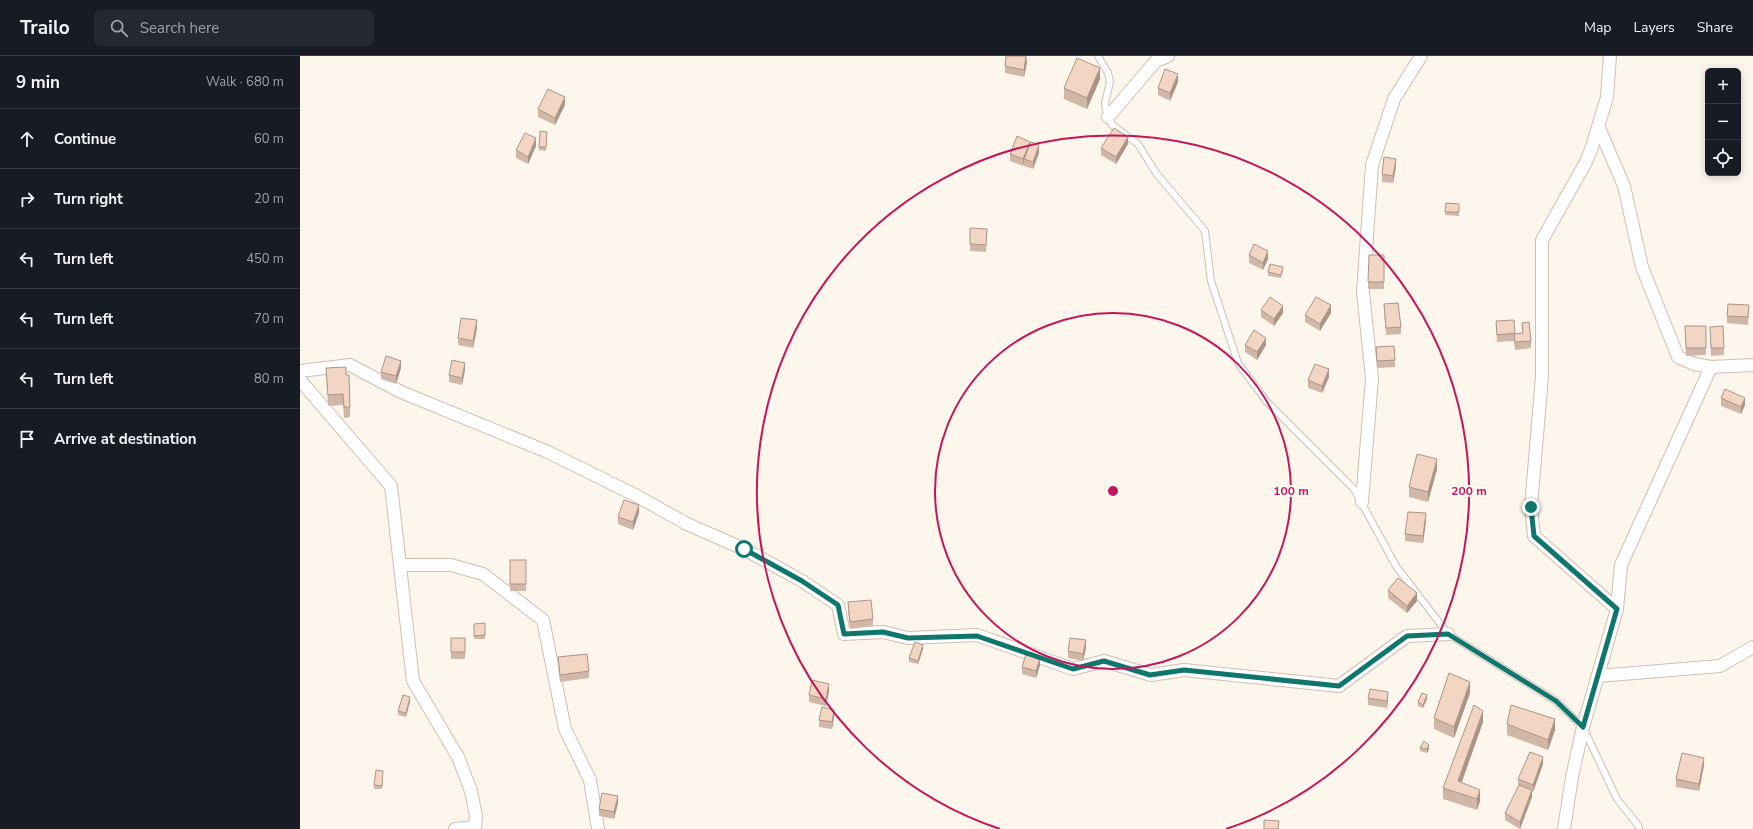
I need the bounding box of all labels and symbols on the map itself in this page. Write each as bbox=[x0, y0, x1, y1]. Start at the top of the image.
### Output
text: 100 m bbox=[1273, 483, 1309, 499]
text: 200 m bbox=[1451, 483, 1487, 499]
centre of rings bbox=[1106, 484, 1120, 498]
route end bbox=[1522, 498, 1540, 516]
route start bbox=[735, 540, 753, 558]

